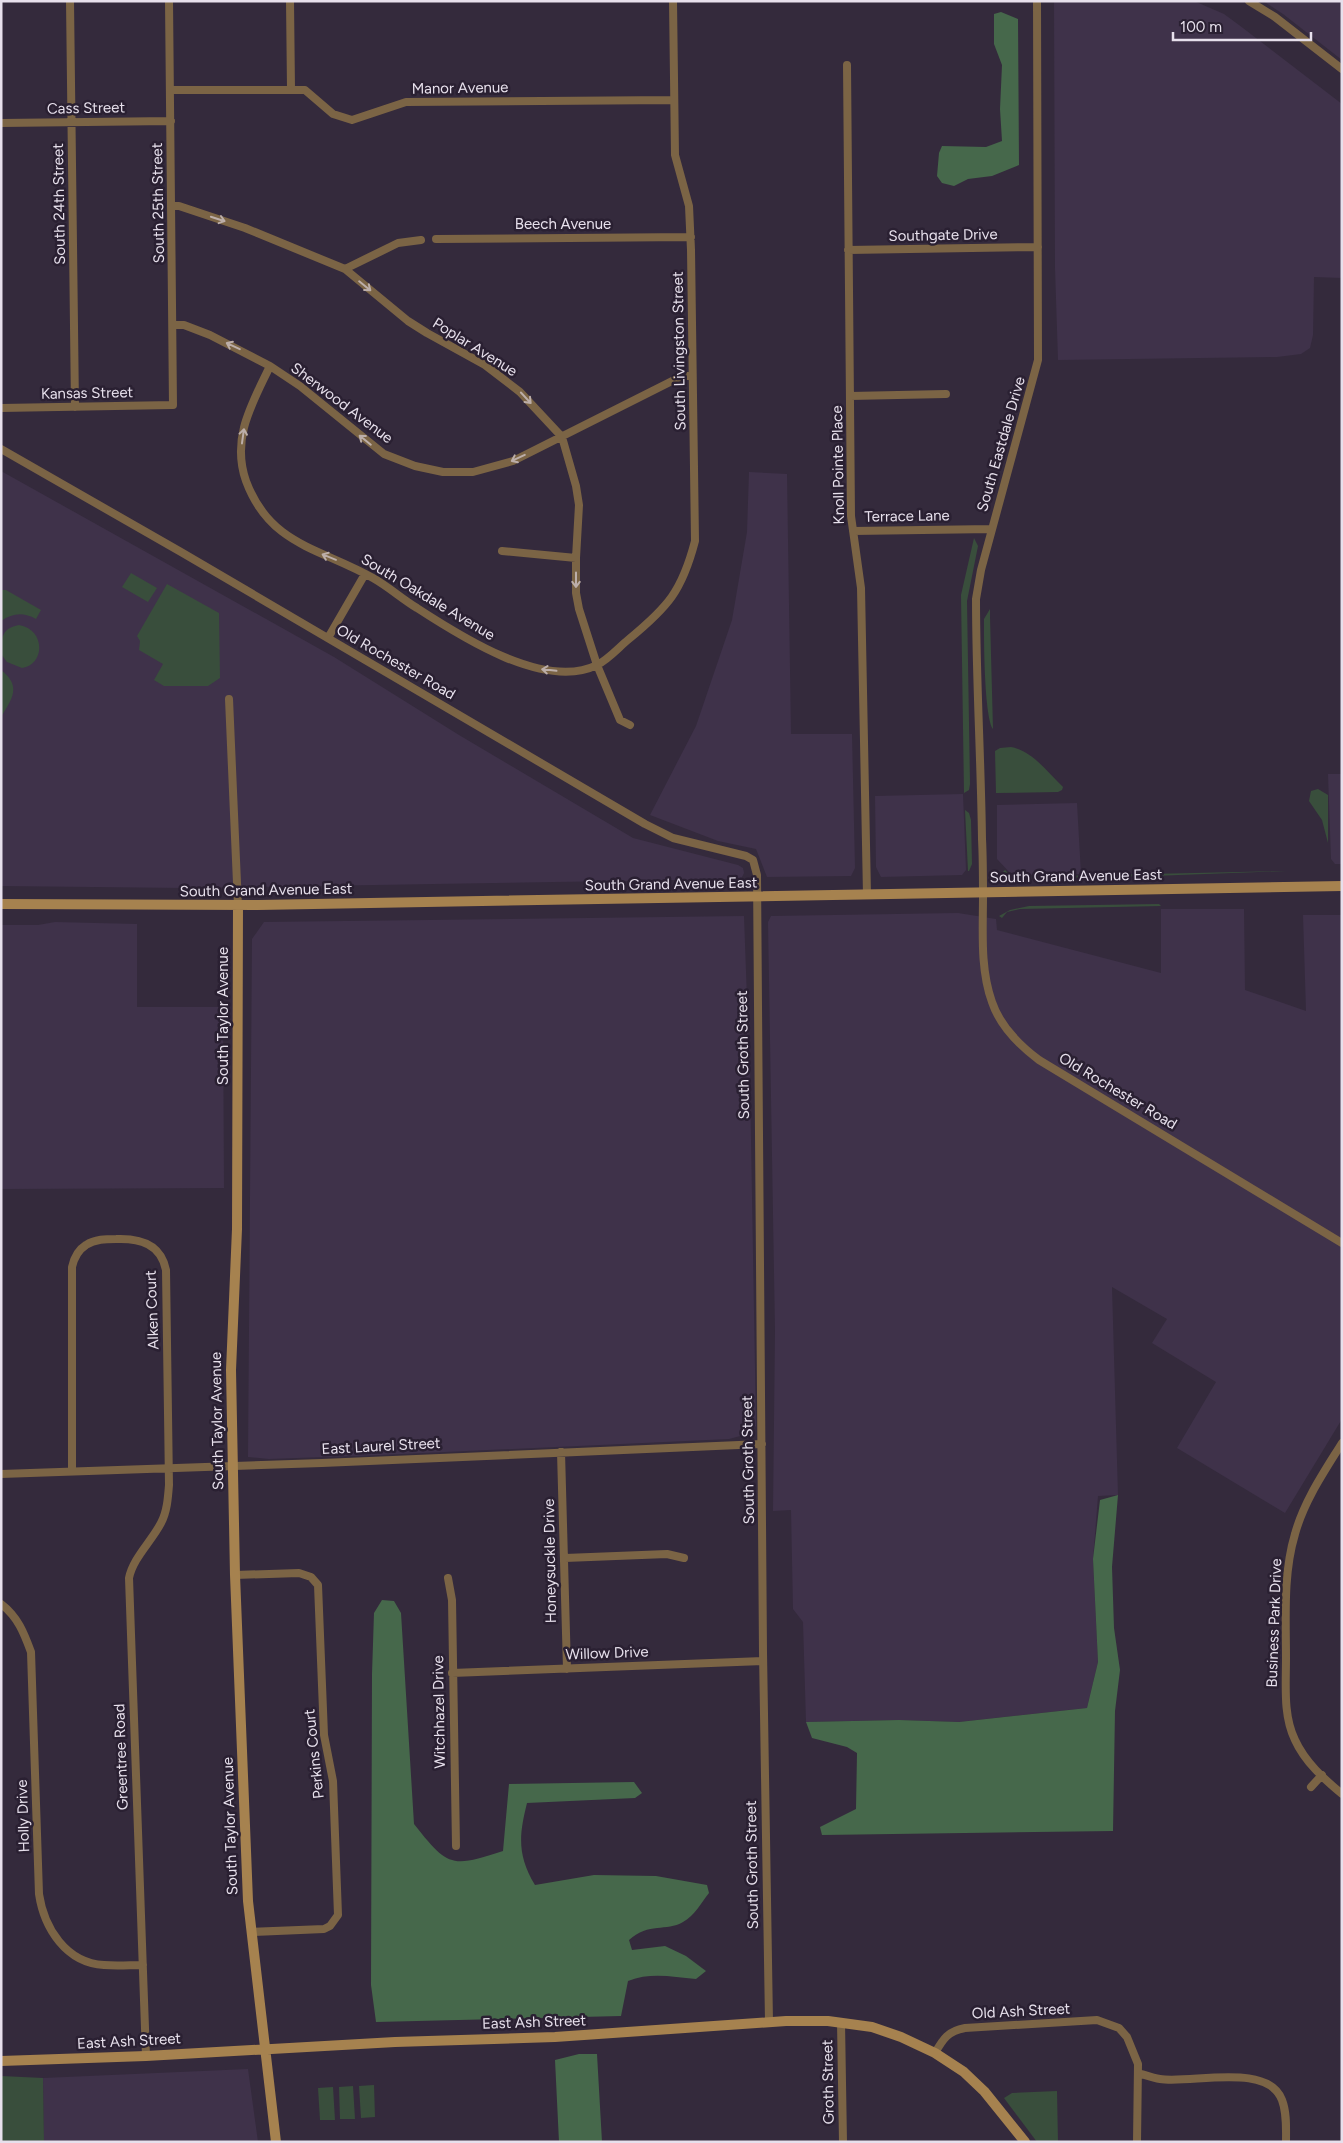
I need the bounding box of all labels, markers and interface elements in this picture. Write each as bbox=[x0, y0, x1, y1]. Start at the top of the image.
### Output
scale bar bbox=[1173, 10, 1310, 42]
text: 100 m bbox=[1180, 18, 1222, 36]
street label: Manor Avenue bbox=[411, 78, 509, 98]
street label: Cass Street bbox=[47, 98, 126, 118]
street label: South 25th Street bbox=[148, 142, 168, 264]
street label: South 24th Street bbox=[49, 143, 69, 265]
one-way arrow bbox=[210, 215, 225, 224]
street label: Beech Avenue bbox=[515, 215, 611, 233]
street label: Southgate Drive bbox=[888, 225, 998, 245]
street label: South Livingston Street bbox=[669, 271, 689, 431]
one-way arrow bbox=[358, 280, 371, 291]
street label: Poplar Avenue bbox=[429, 314, 521, 380]
one-way arrow bbox=[226, 341, 241, 351]
street label: Sherwood Avenue bbox=[287, 359, 397, 447]
street label: South Eastdale Drive bbox=[973, 374, 1029, 514]
street label: Kansas Street bbox=[41, 383, 134, 403]
one-way arrow bbox=[520, 392, 532, 405]
street label: Knoll Pointe Place bbox=[828, 405, 848, 525]
one-way arrow bbox=[238, 428, 248, 444]
one-way arrow bbox=[359, 435, 372, 446]
one-way arrow bbox=[511, 454, 526, 464]
street label: Terrace Lane bbox=[864, 506, 950, 526]
street label: South Oakdale Avenue bbox=[358, 550, 498, 644]
one-way arrow bbox=[322, 551, 337, 561]
one-way arrow bbox=[571, 571, 581, 587]
street label: Old Rochester Road bbox=[333, 621, 459, 703]
one-way arrow bbox=[542, 665, 558, 675]
street label: South Grand Avenue East bbox=[990, 865, 1163, 887]
street label: South Grand Avenue East bbox=[585, 873, 758, 895]
street label: South Grand Avenue East bbox=[180, 879, 353, 901]
street label: South Taylor Avenue bbox=[214, 947, 232, 1085]
street label: South Groth Street bbox=[733, 990, 753, 1120]
street label: Old Rochester Road bbox=[1056, 1049, 1180, 1133]
street label: Alken Court bbox=[142, 1270, 162, 1350]
street label: South Taylor Avenue bbox=[207, 1352, 227, 1490]
street label: South Groth Street bbox=[738, 1395, 758, 1525]
street label: East Laurel Street bbox=[321, 1434, 441, 1458]
street label: Honeysuckle Drive bbox=[540, 1498, 560, 1624]
street label: Business Park Drive bbox=[1263, 1558, 1285, 1688]
street label: Willow Drive bbox=[565, 1643, 649, 1663]
street label: Witchhazel Drive bbox=[429, 1655, 449, 1769]
street label: Greentree Road bbox=[110, 1703, 132, 1811]
street label: Perkins Court bbox=[300, 1708, 328, 1800]
street label: South Taylor Avenue bbox=[219, 1757, 241, 1895]
street label: Holly Drive bbox=[13, 1779, 33, 1853]
street label: South Groth Street bbox=[742, 1800, 762, 1930]
street label: Old Ash Street bbox=[971, 1999, 1071, 2023]
street label: East Ash Street bbox=[482, 2011, 587, 2033]
street label: East Ash Street bbox=[77, 2029, 182, 2053]
street label: Groth Street bbox=[818, 2039, 838, 2125]

